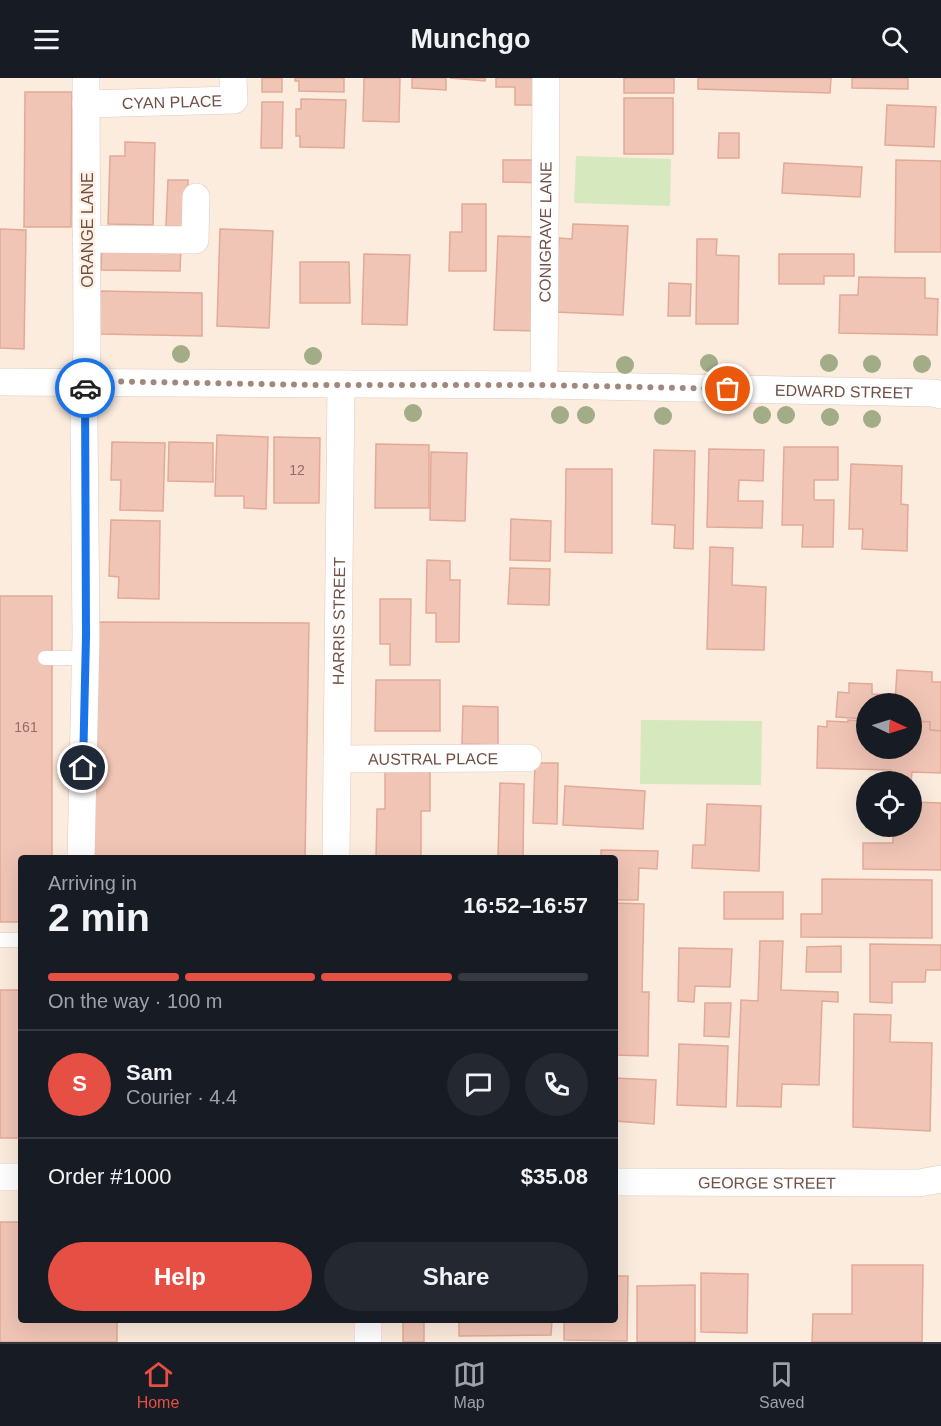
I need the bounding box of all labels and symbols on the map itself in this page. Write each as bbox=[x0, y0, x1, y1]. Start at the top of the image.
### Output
street label: CYAN PLACE bbox=[122, 92, 222, 112]
street label: CONIGRAVE LANE bbox=[536, 161, 554, 303]
street label: ORANGE LANE bbox=[79, 172, 96, 288]
courier bbox=[55, 358, 115, 418]
pin bbox=[702, 363, 753, 414]
street label: EDWARD STREET bbox=[775, 381, 913, 401]
house number: 12 bbox=[289, 462, 305, 478]
street label: HARRIS STREET bbox=[329, 557, 348, 685]
north arrow bbox=[856, 693, 922, 759]
house number: 161 bbox=[14, 719, 38, 735]
pin bbox=[57, 742, 108, 793]
street label: AUSTRAL PLACE bbox=[368, 750, 498, 767]
street label: GEORGE STREET bbox=[698, 1174, 836, 1191]

